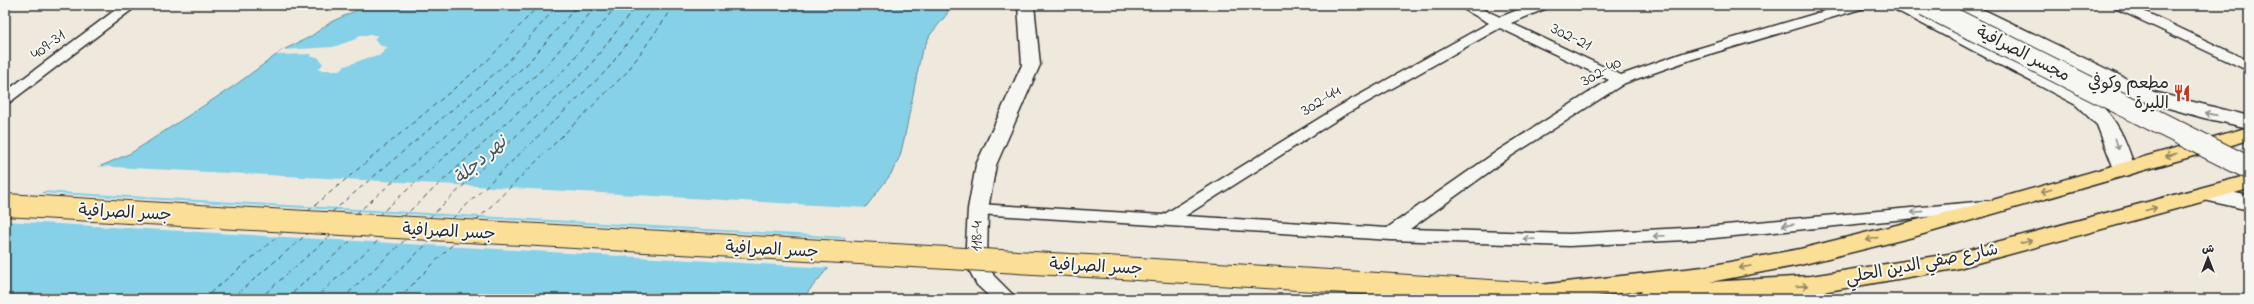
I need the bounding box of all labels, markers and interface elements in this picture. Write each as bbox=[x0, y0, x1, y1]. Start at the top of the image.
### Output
street label: 302-21 bbox=[1546, 16, 1596, 58]
street label: مجسر الصرافية bbox=[1972, 20, 2074, 88]
street label: 409-31 bbox=[25, 23, 71, 67]
street label: 302-40 bbox=[1576, 51, 1626, 93]
place label: مطعم وكوفي الليرة bbox=[2088, 71, 2169, 116]
street label: 302-44 bbox=[1296, 79, 1346, 123]
restaurant icon: مطعم وكوفي الليرة bbox=[2172, 83, 2192, 103]
one-way arrow bbox=[2205, 110, 2218, 118]
water label: نهر دجلة bbox=[449, 129, 515, 191]
one-way arrow bbox=[2114, 138, 2121, 151]
one-way arrow bbox=[2165, 152, 2178, 159]
one-way arrow bbox=[2040, 188, 2053, 195]
street label: جسر الصرافية bbox=[78, 198, 172, 228]
one-way arrow bbox=[2144, 205, 2157, 212]
one-way arrow bbox=[1911, 209, 1924, 216]
street label: جسر الصرافية bbox=[402, 217, 496, 247]
street label: 118-4 bbox=[964, 220, 990, 252]
one-way arrow bbox=[1782, 221, 1795, 229]
one-way arrow bbox=[1653, 232, 1666, 239]
street label: جسر الصرافية bbox=[725, 235, 819, 265]
one-way arrow bbox=[1523, 235, 1536, 243]
one-way arrow bbox=[1865, 236, 1878, 243]
street label: شارع صفي الدين الحلي bbox=[1844, 237, 2001, 292]
one-way arrow bbox=[2019, 238, 2032, 246]
north arrow bbox=[2188, 238, 2228, 278]
text: ش bbox=[2202, 241, 2214, 257]
street label: جسر الصرافية bbox=[1049, 252, 1143, 282]
one-way arrow bbox=[1739, 263, 1752, 271]
one-way arrow bbox=[1795, 282, 1808, 289]

